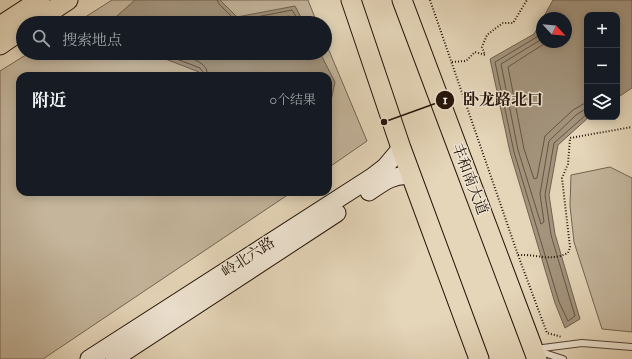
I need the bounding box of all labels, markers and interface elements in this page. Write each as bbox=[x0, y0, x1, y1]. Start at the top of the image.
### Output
north arrow bbox=[536, 12, 572, 48]
map controls bbox=[584, 12, 620, 120]
button: + bbox=[584, 12, 620, 48]
search box bbox=[16, 16, 332, 60]
icon: search bbox=[30, 27, 52, 49]
text: 搜索地点 bbox=[62, 31, 122, 49]
button: − bbox=[584, 48, 620, 84]
button: layers bbox=[584, 84, 620, 120]
callout: 卧龙路北口 bbox=[435, 86, 551, 114]
text: 附近 bbox=[32, 90, 66, 111]
text: 卧龙路北口 bbox=[463, 90, 543, 109]
text: 0个结果 bbox=[269, 92, 316, 108]
text: 1 bbox=[443, 93, 448, 107]
street label: 丰和南大道 bbox=[448, 141, 492, 217]
street label: 岭北六路 bbox=[218, 233, 278, 281]

